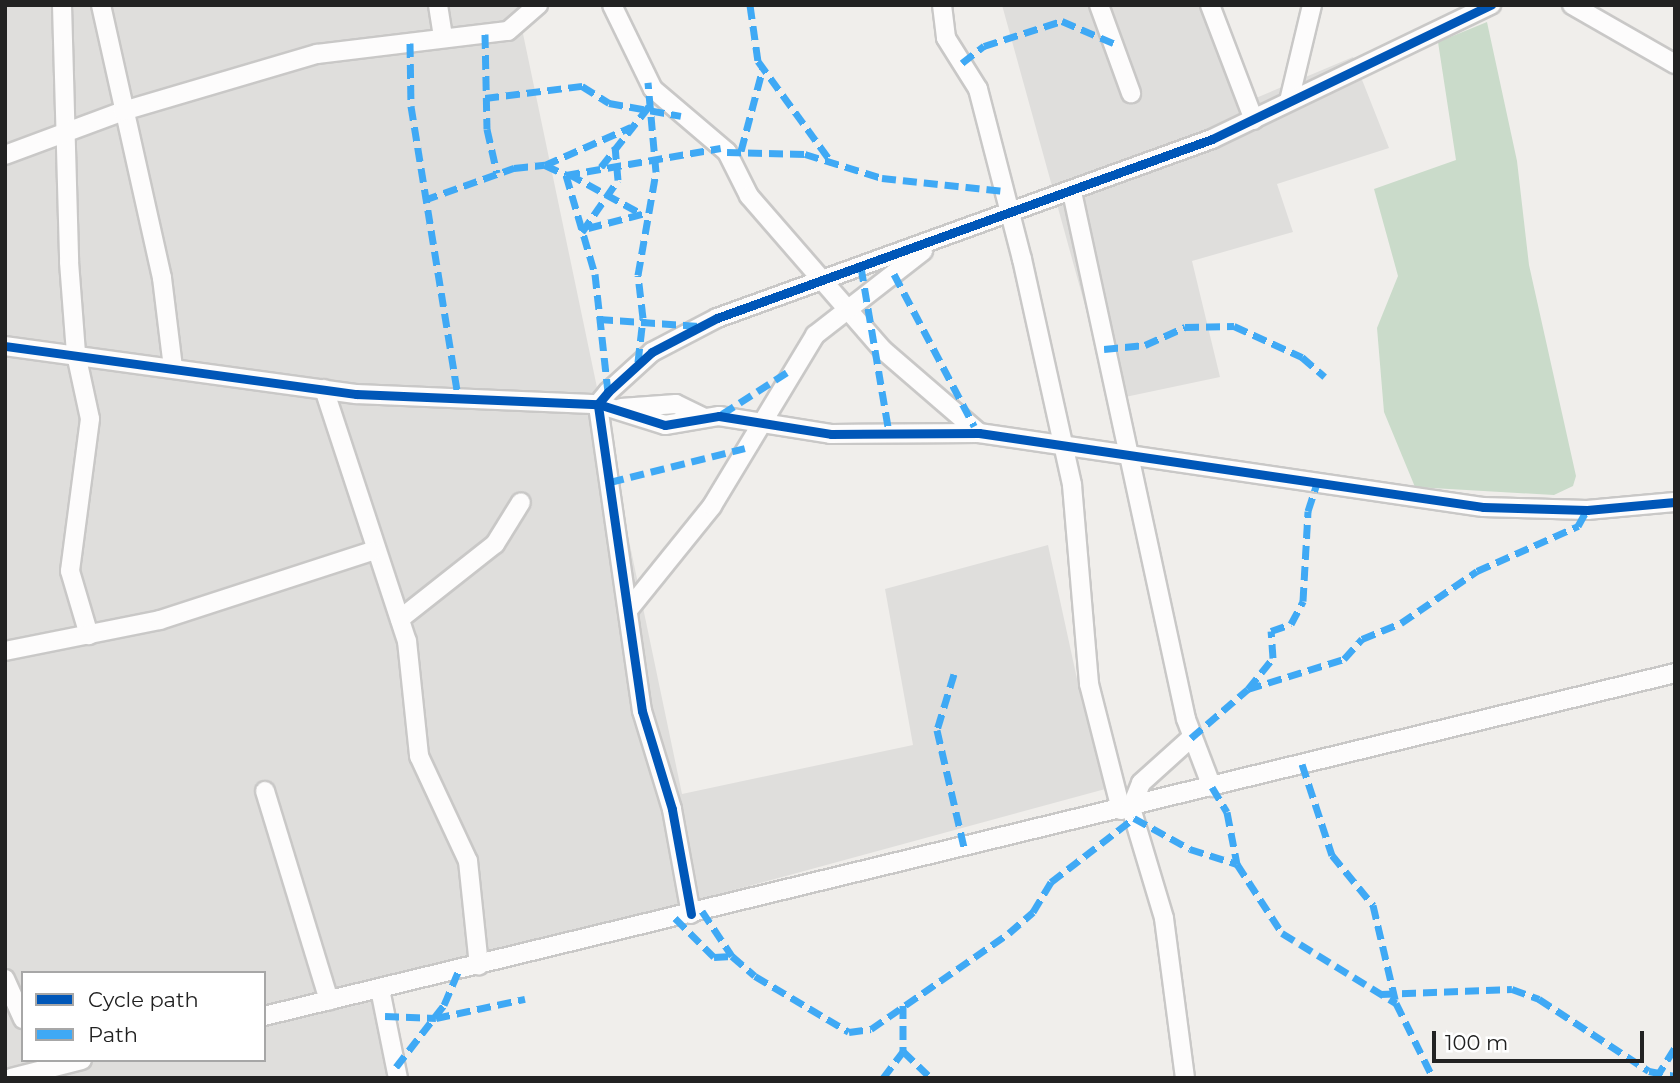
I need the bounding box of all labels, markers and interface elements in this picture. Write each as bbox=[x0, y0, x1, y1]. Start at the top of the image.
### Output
legend bbox=[21, 971, 266, 1062]
text: Cycle path bbox=[88, 987, 199, 1012]
scale bar bbox=[1435, 1016, 1647, 1060]
text: Path bbox=[88, 1022, 138, 1047]
text: 100 m bbox=[1445, 1030, 1508, 1055]

